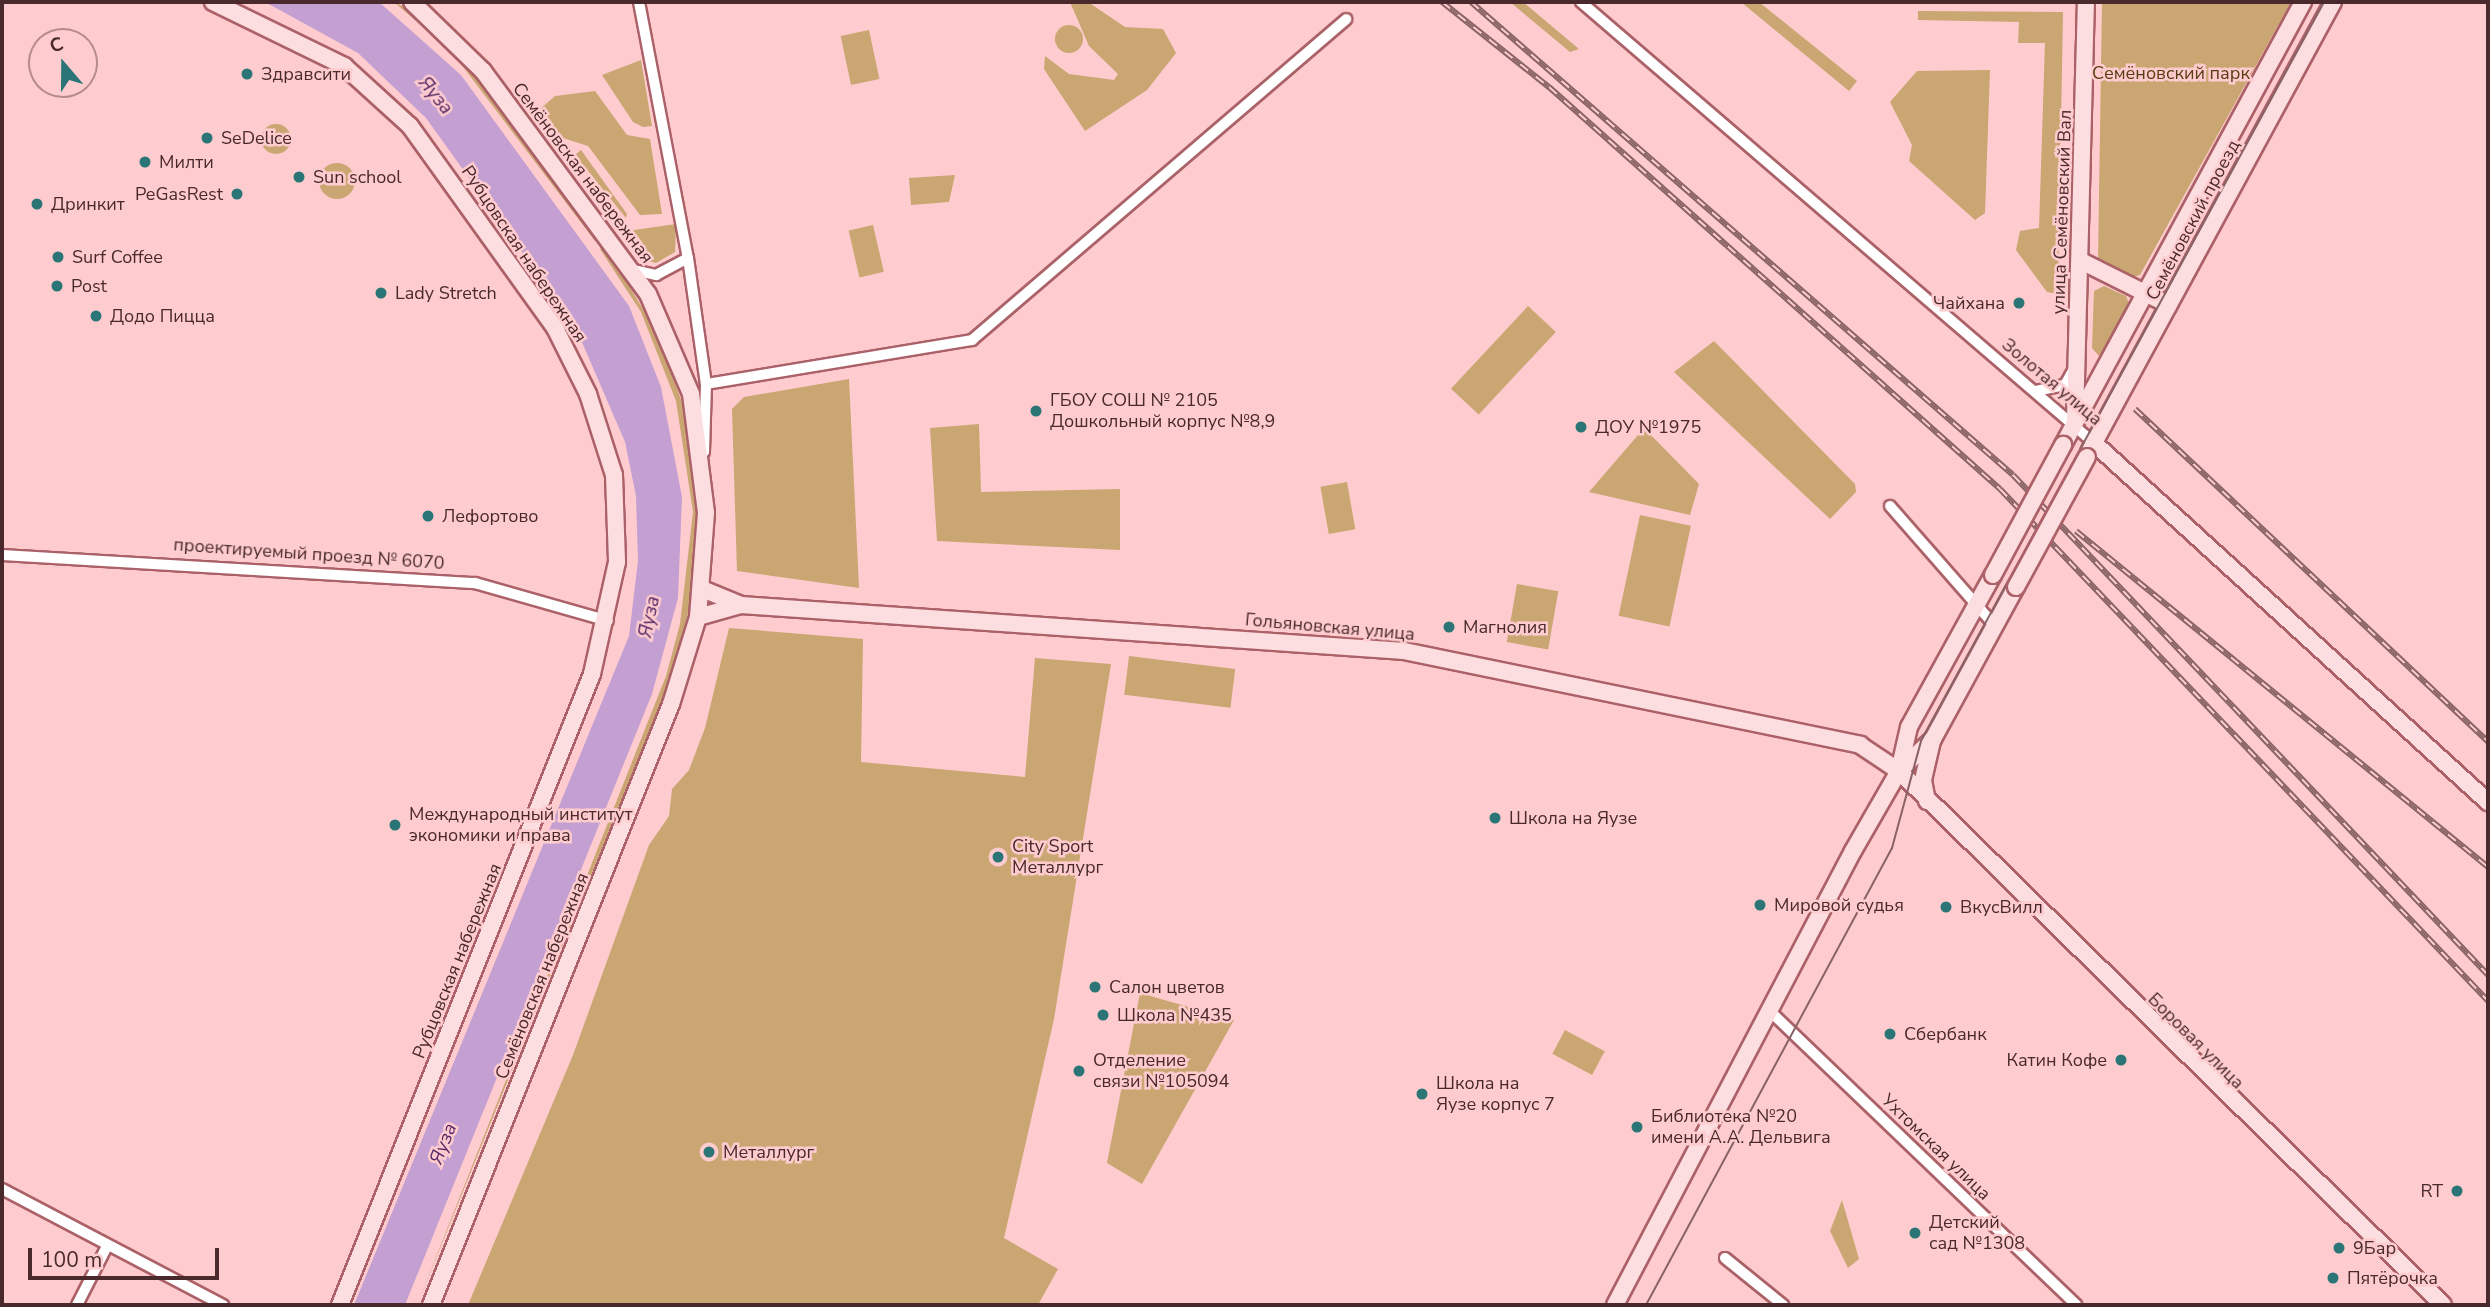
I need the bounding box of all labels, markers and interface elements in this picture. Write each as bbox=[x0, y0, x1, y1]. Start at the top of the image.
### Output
north arrow bbox=[28, 28, 98, 98]
text: С bbox=[46, 31, 67, 60]
park label: Семёновский парк bbox=[2092, 62, 2250, 84]
place label: Здравсити bbox=[261, 63, 351, 85]
marker: Здравсити bbox=[239, 66, 255, 82]
water label: Яуза bbox=[413, 72, 457, 120]
street label: Семёновская набережная bbox=[508, 78, 658, 268]
street label: улица Семёновский Вал bbox=[2048, 109, 2076, 315]
place label: SeDelice bbox=[221, 127, 292, 149]
marker: SeDelice bbox=[199, 130, 215, 146]
street label: Семёновский проезд bbox=[2142, 136, 2244, 304]
place label: Милти bbox=[159, 151, 214, 173]
marker: Милти bbox=[137, 154, 153, 170]
street label: Рубцовская набережная bbox=[457, 162, 591, 346]
place label: Sun school bbox=[313, 166, 402, 188]
marker: Sun school bbox=[291, 169, 307, 185]
place label: PeGasRest bbox=[135, 183, 223, 205]
marker: PeGasRest bbox=[229, 186, 245, 202]
place label: Дринкит bbox=[51, 193, 125, 215]
marker: Дринкит bbox=[29, 196, 45, 212]
place label: Surf Coffee bbox=[72, 246, 163, 268]
marker: Surf Coffee bbox=[50, 249, 66, 265]
place label: Post bbox=[71, 275, 107, 297]
marker: Post bbox=[49, 278, 65, 294]
place label: Lady Stretch bbox=[395, 282, 497, 304]
marker: Lady Stretch bbox=[373, 285, 389, 301]
place label: Чайхана bbox=[1933, 292, 2005, 314]
marker: Чайхана bbox=[2011, 295, 2027, 311]
place label: Додо Пицца bbox=[110, 305, 215, 327]
marker: Додо Пицца bbox=[88, 308, 104, 324]
street label: Золотая улица bbox=[1997, 334, 2107, 430]
place label: ГБОУ СОШ № 2105 Дошкольный корпус №8,9 bbox=[1050, 390, 1275, 432]
marker: ГБОУ СОШ № 2105 Дошкольный корпус №8,9 bbox=[1028, 403, 1044, 419]
place label: ДОУ №1975 bbox=[1595, 416, 1701, 438]
marker: ДОУ №1975 bbox=[1573, 419, 1589, 435]
place label: Лефортово bbox=[442, 505, 538, 527]
marker: Лефортово bbox=[420, 508, 436, 524]
street label: проектируемый проезд № 6070 bbox=[173, 534, 445, 574]
water label: Яуза bbox=[634, 594, 666, 640]
street label: Гольяновская улица bbox=[1244, 609, 1416, 645]
place label: Магнолия bbox=[1463, 616, 1547, 638]
marker: Магнолия bbox=[1441, 619, 1457, 635]
place label: Международный институт экономики и права bbox=[409, 804, 633, 846]
place label: Школа на Яузе bbox=[1509, 807, 1637, 829]
marker: Школа на Яузе bbox=[1487, 810, 1503, 826]
marker: Международный институт экономики и права bbox=[387, 817, 403, 833]
place label: City Sport Металлург bbox=[1012, 836, 1103, 878]
marker: City Sport Металлург bbox=[990, 849, 1006, 865]
street label: Рубцовская набережная bbox=[408, 860, 506, 1062]
street label: Семёновская набережная bbox=[491, 870, 593, 1082]
place label: Мировой судья bbox=[1774, 894, 1904, 916]
place label: ВкусВилл bbox=[1960, 896, 2043, 918]
marker: Мировой судья bbox=[1752, 897, 1768, 913]
marker: ВкусВилл bbox=[1938, 899, 1954, 915]
place label: Салон цветов bbox=[1109, 976, 1225, 998]
marker: Салон цветов bbox=[1087, 979, 1103, 995]
street label: Боровая улица bbox=[2143, 988, 2249, 1094]
place label: Школа №435 bbox=[1117, 1004, 1232, 1026]
marker: Школа №435 bbox=[1095, 1007, 1111, 1023]
place label: Сбербанк bbox=[1904, 1023, 1987, 1045]
marker: Сбербанк bbox=[1882, 1026, 1898, 1042]
place label: Катин Кофе bbox=[2006, 1049, 2107, 1071]
place label: Отделение связи №105094 bbox=[1093, 1050, 1229, 1092]
marker: Катин Кофе bbox=[2113, 1052, 2129, 1068]
marker: Отделение связи №105094 bbox=[1071, 1063, 1087, 1079]
place label: Школа на Яузе корпус 7 bbox=[1436, 1073, 1555, 1116]
marker: Школа на Яузе корпус 7 bbox=[1414, 1086, 1430, 1102]
street label: Ухтомская улица bbox=[1877, 1089, 1995, 1205]
place label: Библиотека №20 имени А.А. Дельвига bbox=[1651, 1106, 1831, 1148]
marker: Библиотека №20 имени А.А. Дельвига bbox=[1629, 1119, 1645, 1135]
water label: Яуза bbox=[426, 1120, 462, 1168]
place label: Металлург bbox=[723, 1141, 814, 1163]
marker: Металлург bbox=[701, 1144, 717, 1160]
place label: RT bbox=[2420, 1180, 2443, 1202]
marker: RT bbox=[2449, 1183, 2465, 1199]
place label: Детский сад №1308 bbox=[1929, 1212, 2025, 1254]
marker: Детский сад №1308 bbox=[1907, 1225, 1923, 1241]
scale bar bbox=[32, 1234, 222, 1278]
place label: 9Бар bbox=[2353, 1237, 2396, 1259]
marker: 9Бар bbox=[2331, 1240, 2347, 1256]
text: 100 m bbox=[41, 1246, 102, 1274]
place label: Пятёрочка bbox=[2347, 1267, 2438, 1289]
marker: Пятёрочка bbox=[2325, 1270, 2341, 1286]

